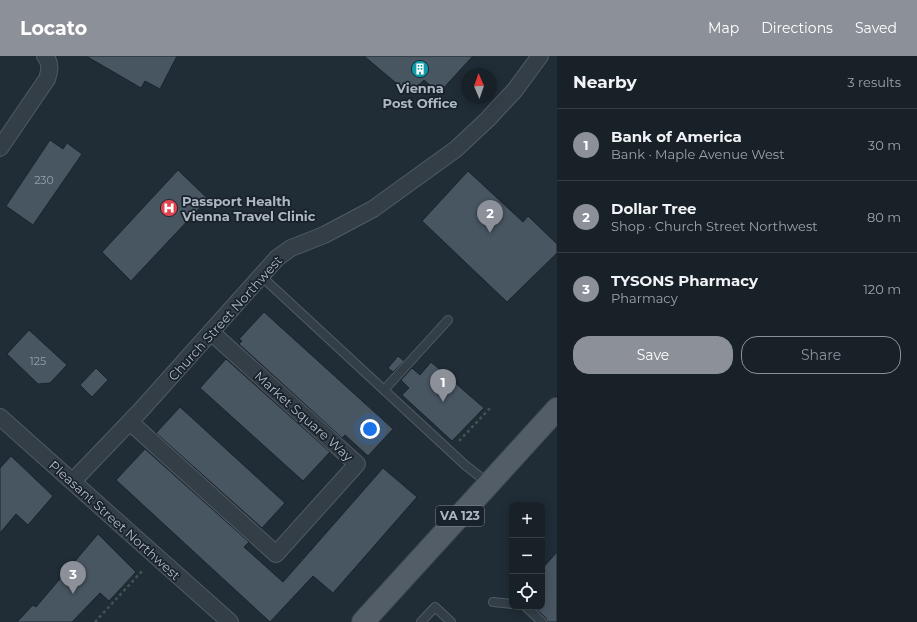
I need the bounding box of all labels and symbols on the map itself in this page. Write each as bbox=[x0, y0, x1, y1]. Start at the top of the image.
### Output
building icon: Vienna Post Office bbox=[410, 59, 430, 79]
north arrow bbox=[461, 68, 497, 104]
place label: Vienna Post Office bbox=[383, 80, 457, 111]
house number: 230 bbox=[34, 173, 54, 187]
place label: Passport Health Vienna Travel Clinic bbox=[181, 193, 316, 224]
hospital icon: Passport Health Vienna Travel Clinic bbox=[159, 198, 179, 218]
pin: 2 bbox=[477, 200, 503, 233]
street label: Church Street Northwest bbox=[165, 252, 285, 384]
house number: 125 bbox=[30, 354, 46, 368]
street label: Market Square Way bbox=[251, 368, 357, 465]
pin: 1 bbox=[430, 369, 456, 402]
your location bbox=[360, 419, 380, 439]
street label: Pleasant Street Northwest bbox=[46, 457, 184, 583]
road number: VA 123 bbox=[436, 506, 484, 526]
pin: 3 bbox=[60, 561, 86, 594]

